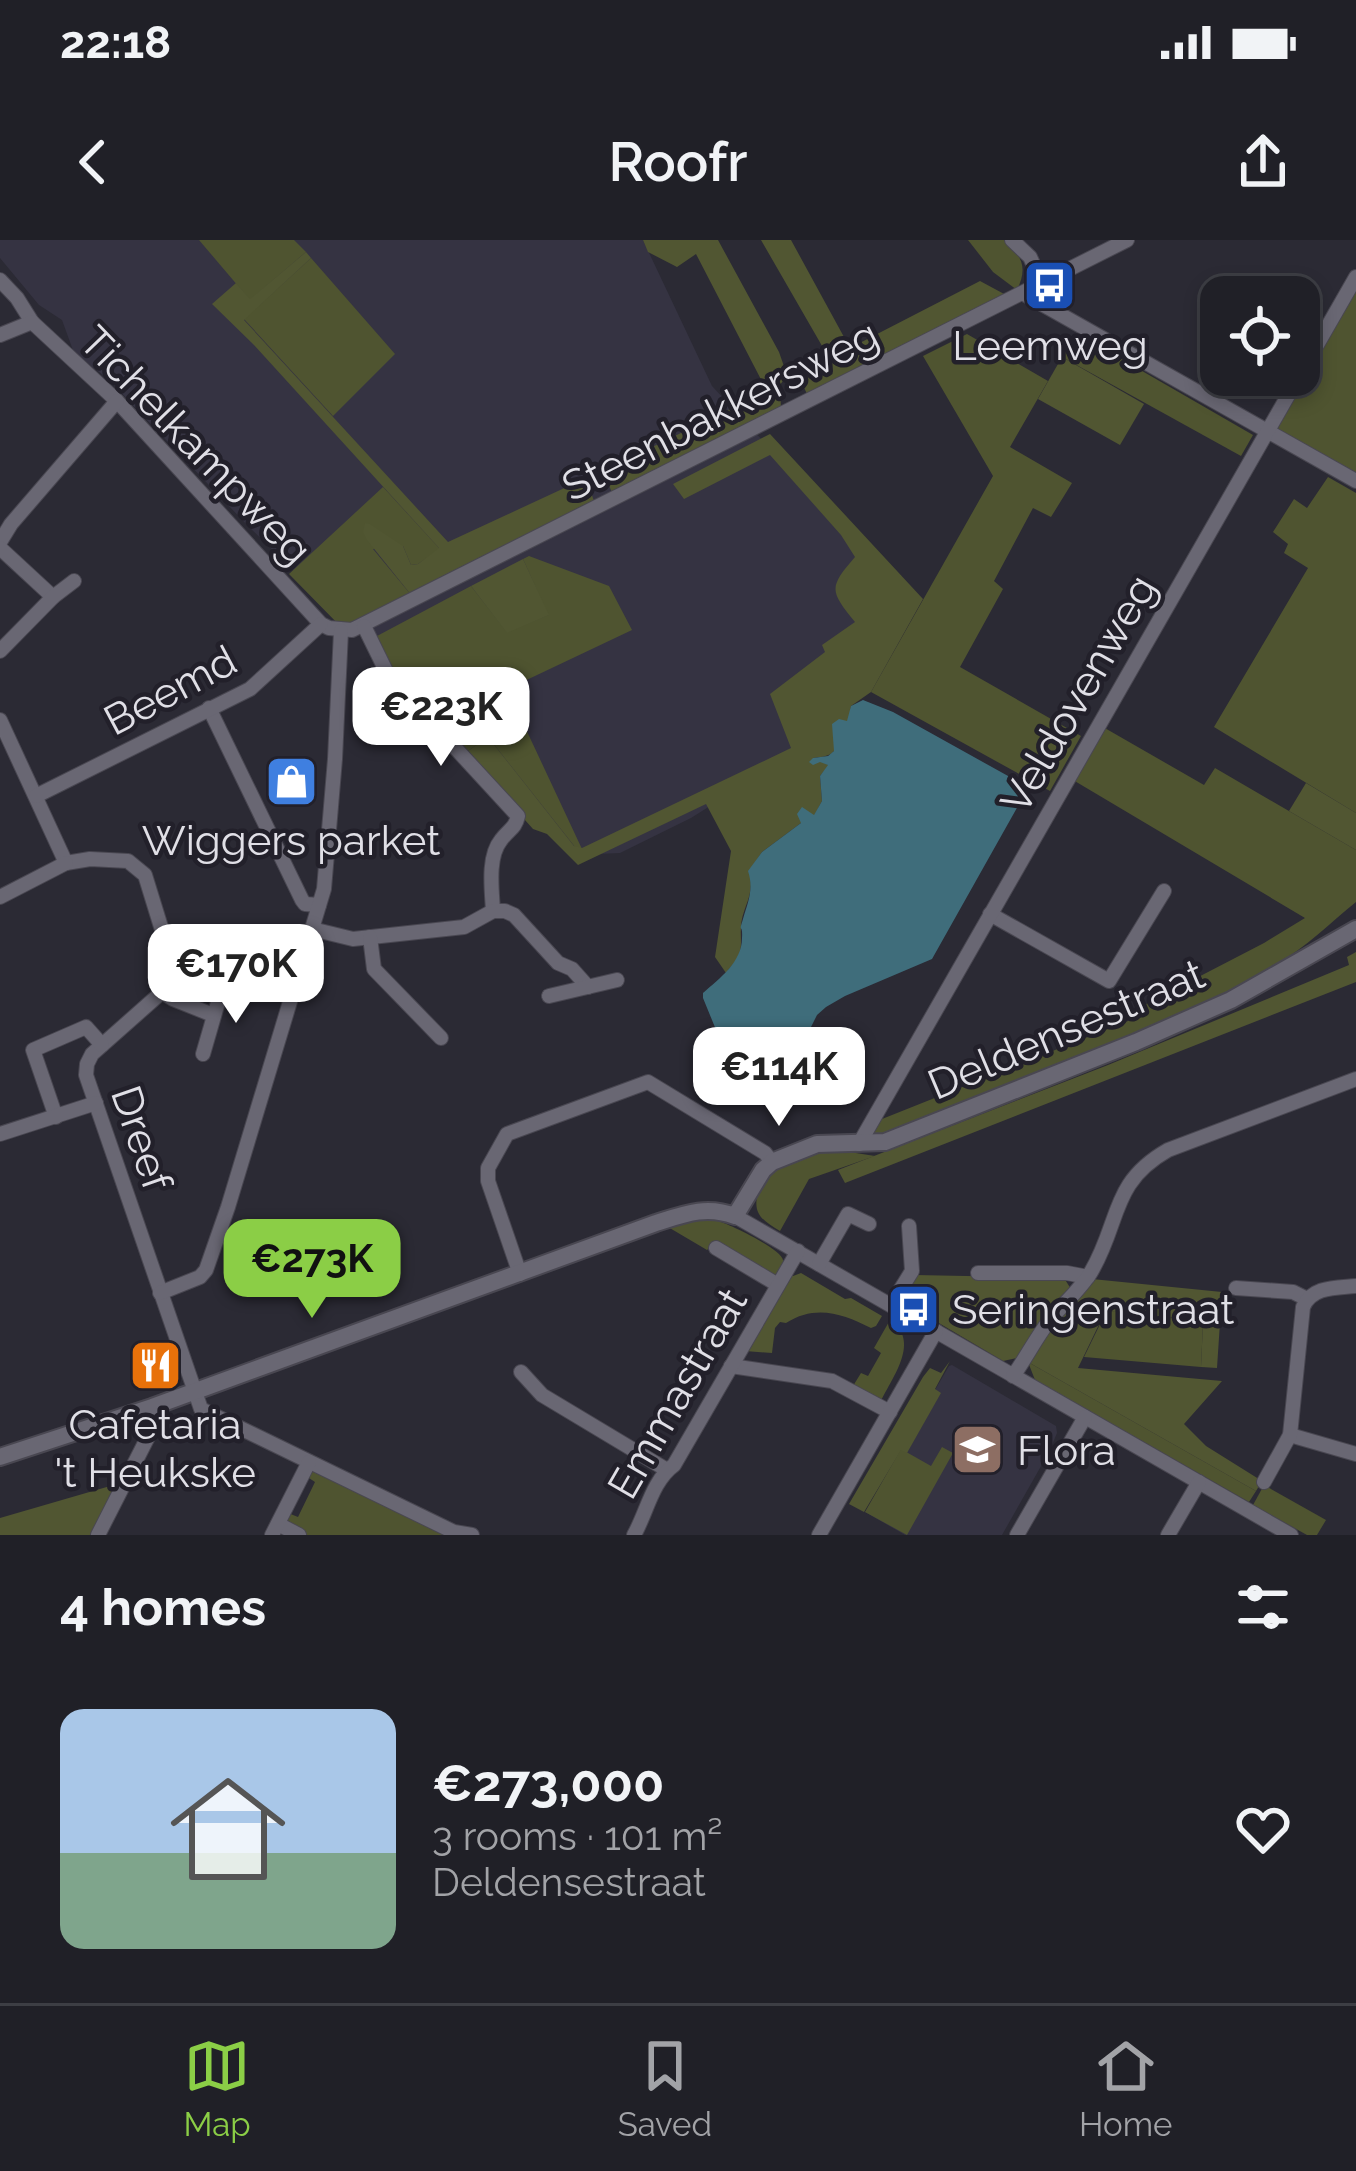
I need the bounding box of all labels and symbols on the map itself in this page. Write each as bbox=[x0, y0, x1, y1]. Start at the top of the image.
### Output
bus stop icon: Leemweg bbox=[1022, 258, 1078, 314]
street label: Steenbakkersweg bbox=[554, 310, 886, 511]
street label: Tichelkampweg bbox=[70, 316, 321, 574]
place label: Leemweg bbox=[952, 321, 1148, 370]
street label: Veldovenweg bbox=[991, 567, 1166, 822]
street label: Beemd bbox=[96, 635, 244, 745]
pin: €223K bbox=[357, 667, 525, 769]
shop icon: Wiggers parket bbox=[263, 753, 319, 809]
place label: Wiggers parket bbox=[142, 816, 440, 865]
pin: €170K bbox=[152, 924, 320, 1026]
street label: Deldensestraat bbox=[921, 949, 1212, 1110]
pin: €114K bbox=[695, 1027, 863, 1129]
street label: Dreef bbox=[101, 1080, 183, 1199]
pin: €273K bbox=[228, 1219, 396, 1321]
street label: Emmastraat bbox=[598, 1280, 757, 1507]
bus stop icon: Seringenstraat bbox=[885, 1281, 941, 1337]
place label: Seringenstraat bbox=[952, 1285, 1234, 1334]
restaurant icon: Cafetaria 't Heukske bbox=[127, 1337, 183, 1393]
place label: Cafetaria 't Heukske bbox=[54, 1400, 256, 1497]
school or university icon: Flora bbox=[950, 1422, 1006, 1478]
place label: Flora bbox=[1017, 1426, 1116, 1475]

